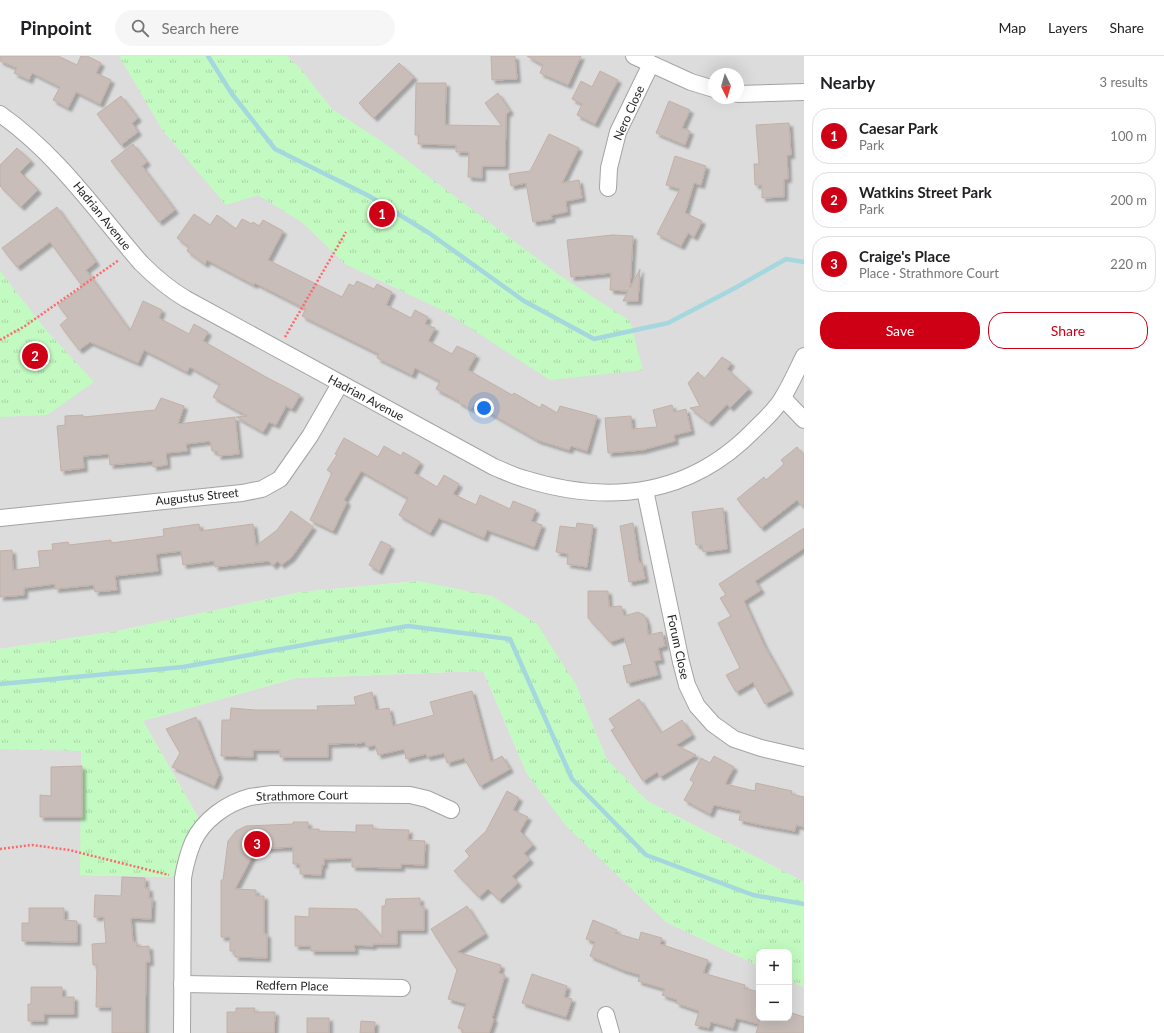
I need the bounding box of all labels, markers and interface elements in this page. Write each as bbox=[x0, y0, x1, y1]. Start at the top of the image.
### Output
search box bbox=[115, 10, 395, 46]
text: Pinpoint bbox=[20, 16, 91, 39]
icon: search bbox=[129, 17, 151, 39]
text: Search here bbox=[161, 19, 239, 37]
text: Map bbox=[998, 19, 1026, 36]
text: Layers bbox=[1048, 19, 1088, 36]
text: Share bbox=[1110, 19, 1144, 36]
north arrow bbox=[708, 68, 744, 104]
text: Nearby bbox=[820, 72, 875, 93]
text: 3 results bbox=[1100, 74, 1148, 90]
street label: Nero Close bbox=[610, 83, 647, 143]
text: Caesar Park bbox=[859, 119, 938, 137]
text: 1 bbox=[830, 128, 838, 144]
text: 100 m bbox=[1110, 128, 1147, 144]
text: Park bbox=[859, 137, 884, 153]
street label: Hadrian Avenue bbox=[70, 178, 135, 253]
text: Watkins Street Park bbox=[859, 183, 992, 201]
text: 2 bbox=[830, 192, 838, 208]
text: 200 m bbox=[1110, 192, 1147, 208]
pin: 1 bbox=[369, 199, 395, 229]
text: Park bbox=[859, 201, 884, 217]
text: Craige's Place bbox=[859, 247, 950, 265]
text: 3 bbox=[830, 256, 838, 272]
text: 220 m bbox=[1110, 256, 1147, 272]
text: Place · Strathmore Court bbox=[859, 265, 999, 281]
button: Save bbox=[820, 312, 980, 349]
button: Share bbox=[988, 312, 1148, 349]
pin: 2 bbox=[22, 341, 48, 371]
street label: Hadrian Avenue bbox=[326, 371, 407, 424]
your location bbox=[474, 398, 494, 418]
street label: Augustus Street bbox=[155, 485, 240, 508]
street label: Forum Close bbox=[664, 613, 693, 681]
street label: Strathmore Court bbox=[256, 787, 349, 804]
pin: 3 bbox=[244, 829, 270, 859]
map controls bbox=[756, 949, 792, 1021]
button: + bbox=[756, 949, 792, 985]
street label: Redfern Place bbox=[256, 977, 328, 994]
button: − bbox=[756, 985, 792, 1021]

